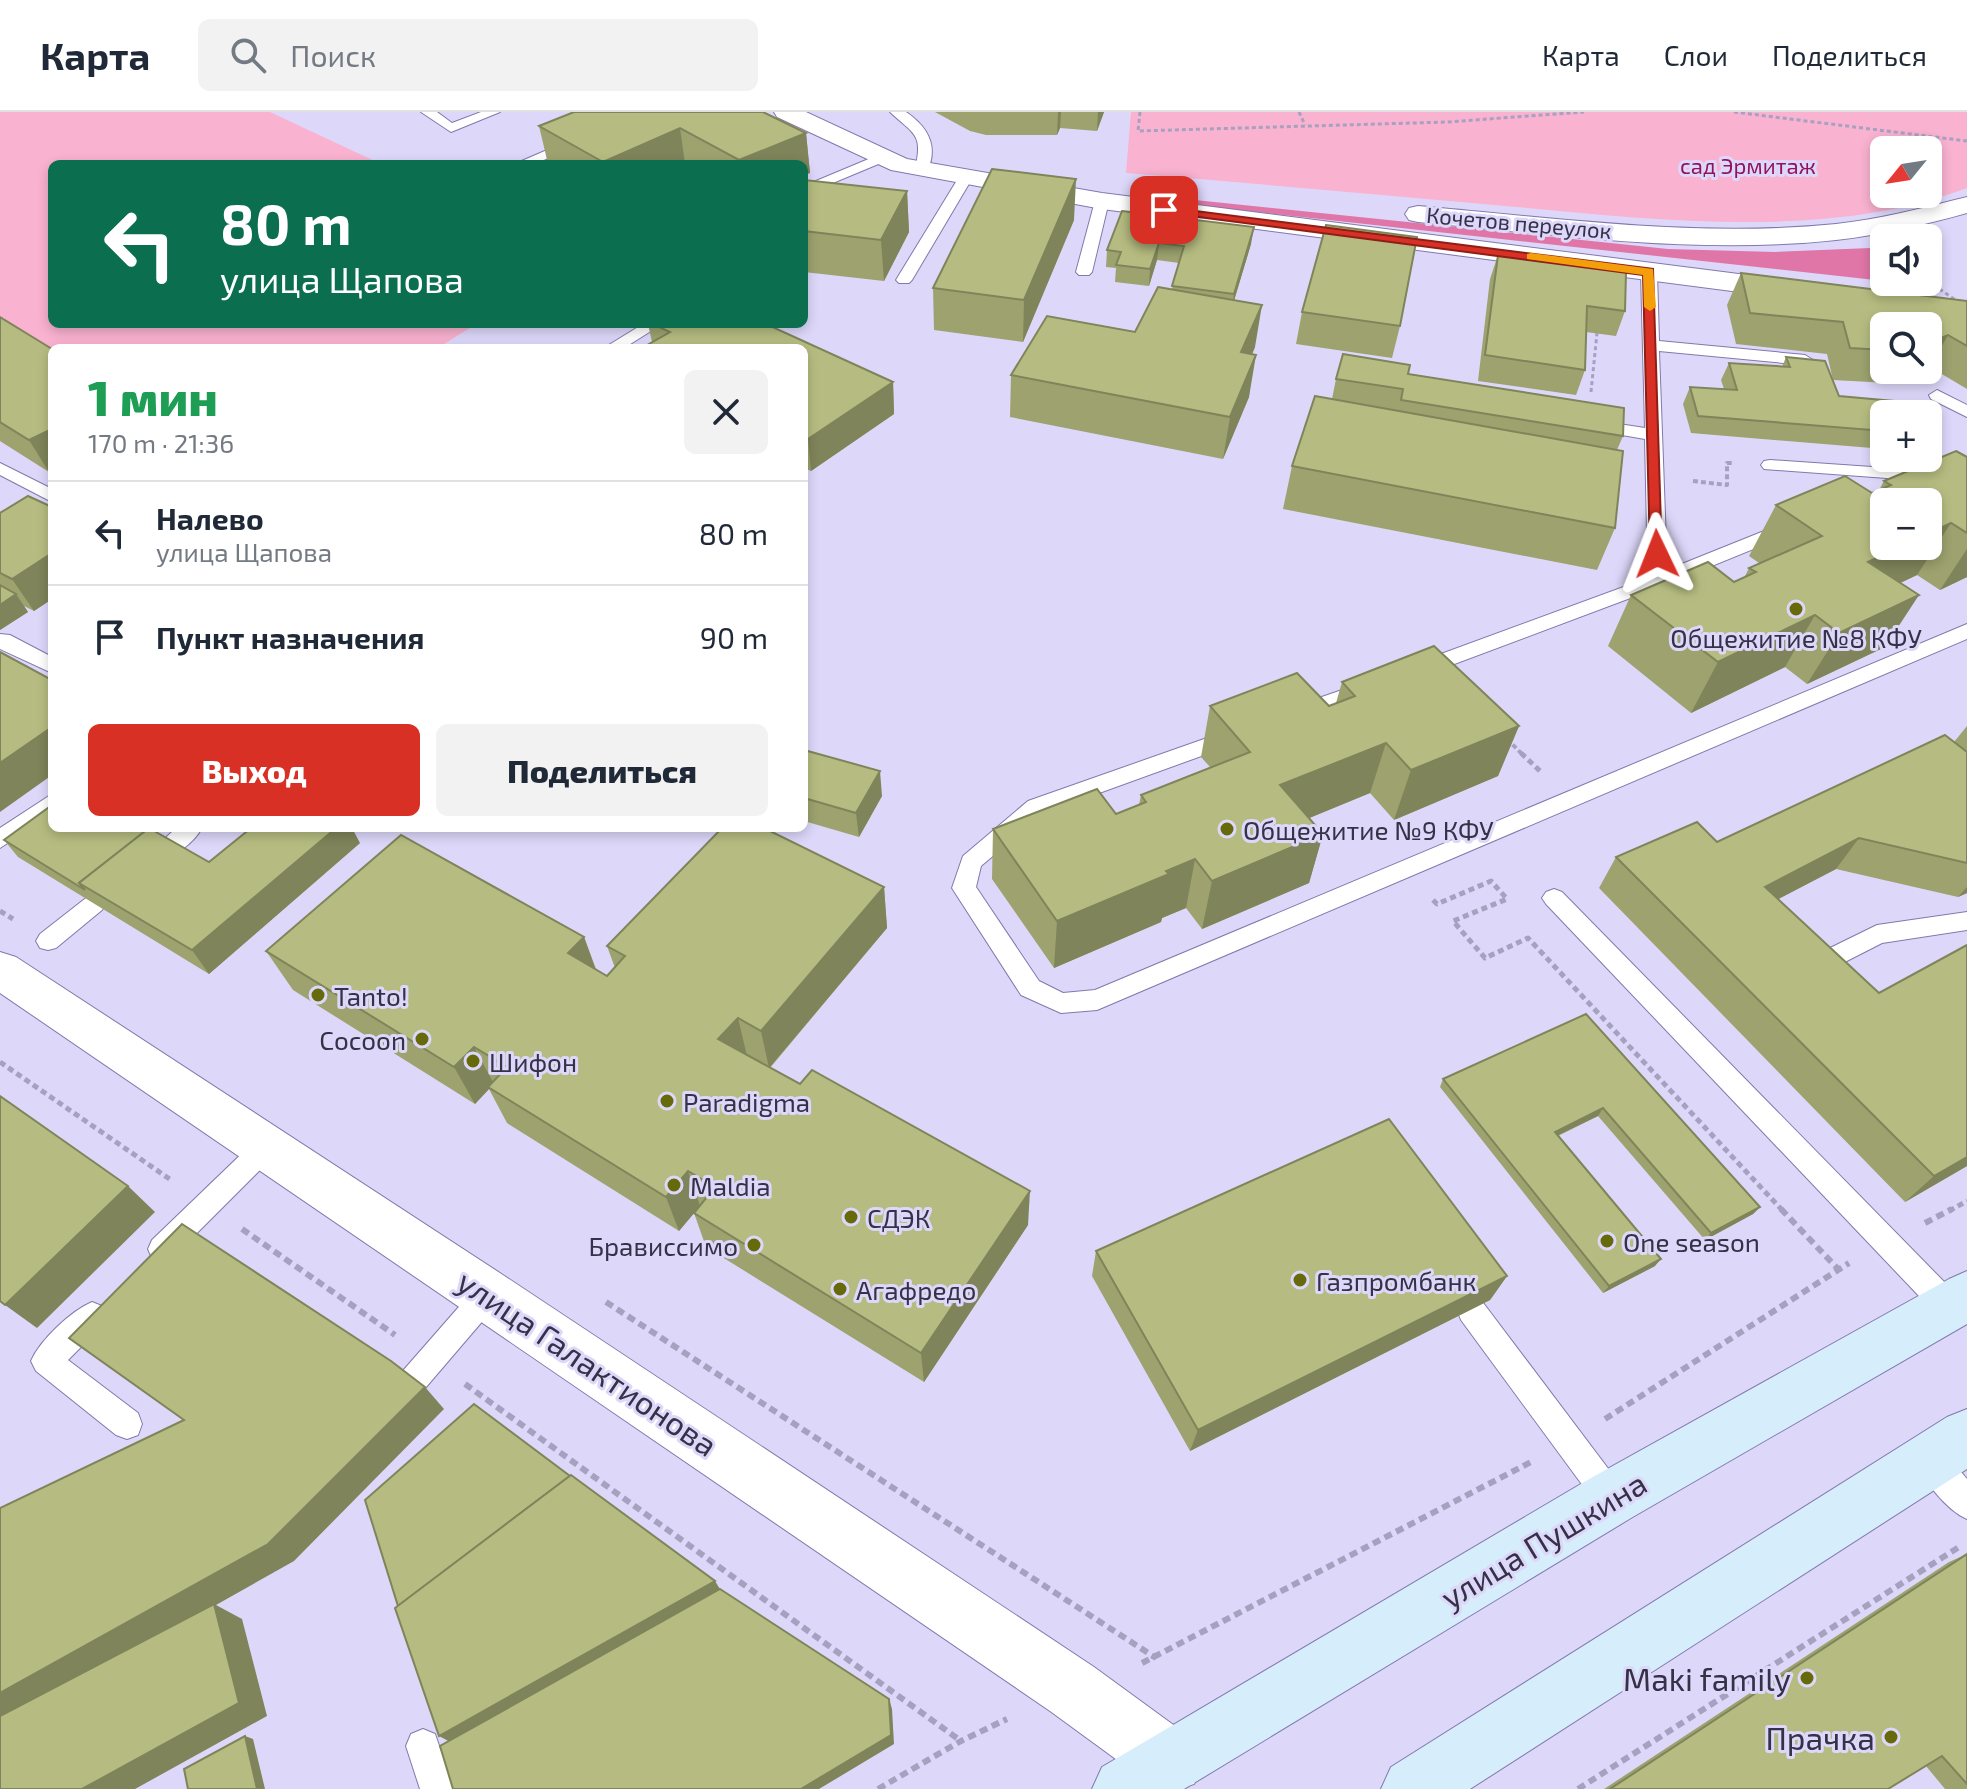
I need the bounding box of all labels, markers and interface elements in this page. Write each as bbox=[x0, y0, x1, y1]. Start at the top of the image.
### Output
search box bbox=[198, 19, 758, 91]
text: Карта bbox=[40, 32, 150, 78]
icon: search bbox=[226, 33, 270, 77]
text: Поиск bbox=[290, 37, 376, 73]
text: Карта bbox=[1542, 38, 1620, 72]
text: Слои bbox=[1664, 38, 1728, 72]
text: Поделиться bbox=[1772, 38, 1927, 72]
north arrow bbox=[1870, 136, 1942, 208]
map controls bbox=[1870, 136, 1942, 560]
park label: сад Эрмитаж bbox=[1680, 152, 1816, 178]
pin bbox=[1130, 176, 1198, 244]
icon: arrive bbox=[1142, 188, 1186, 232]
text: 80 m bbox=[220, 189, 352, 256]
icon: left bbox=[88, 192, 192, 296]
street label: Кочетов переулок bbox=[1425, 201, 1613, 244]
button: sound bbox=[1870, 224, 1942, 296]
text: улица Щапова bbox=[220, 257, 464, 300]
button: search bbox=[1870, 312, 1942, 384]
text: 1 мин bbox=[88, 368, 218, 426]
button: close bbox=[684, 370, 768, 454]
button: + bbox=[1870, 400, 1942, 472]
text: 170 m · 21:36 bbox=[88, 427, 234, 458]
button: − bbox=[1870, 488, 1942, 560]
text: Налево bbox=[156, 500, 264, 536]
icon: left bbox=[88, 511, 132, 555]
position arrow bbox=[1615, 512, 1699, 596]
text: 80 m bbox=[699, 515, 768, 551]
text: улица Щапова bbox=[156, 536, 332, 567]
marker: Общежитие №8 КФУ bbox=[1787, 600, 1805, 618]
icon: arrive bbox=[88, 615, 132, 659]
text: Пункт назначения bbox=[156, 619, 424, 655]
text: 90 m bbox=[700, 619, 768, 655]
place label: Общежитие №8 КФУ bbox=[1670, 622, 1922, 653]
button: Выход bbox=[88, 724, 420, 816]
button: Поделиться bbox=[436, 724, 768, 816]
place label: Общежитие №9 КФУ bbox=[1243, 814, 1494, 845]
marker: Общежитие №9 КФУ bbox=[1218, 820, 1236, 838]
place label: Tanto! bbox=[334, 980, 408, 1011]
marker: Tanto! bbox=[309, 986, 327, 1004]
place label: Cocoon bbox=[319, 1024, 406, 1055]
marker: Cocoon bbox=[413, 1030, 431, 1048]
place label: Шифон bbox=[489, 1046, 577, 1077]
marker: Шифон bbox=[464, 1052, 482, 1070]
place label: Paradigma bbox=[683, 1086, 810, 1117]
marker: Paradigma bbox=[658, 1092, 676, 1110]
place label: Maldia bbox=[690, 1170, 770, 1201]
marker: Maldia bbox=[665, 1176, 683, 1194]
place label: СДЭК bbox=[867, 1202, 930, 1233]
marker: СДЭК bbox=[842, 1208, 860, 1226]
place label: One season bbox=[1623, 1226, 1760, 1257]
place label: Брависсимо bbox=[588, 1230, 738, 1261]
marker: One season bbox=[1598, 1232, 1616, 1250]
marker: Брависсимо bbox=[745, 1236, 763, 1254]
street label: улица Галактионова bbox=[450, 1261, 725, 1464]
place label: Газпромбанк bbox=[1316, 1265, 1477, 1296]
marker: Газпромбанк bbox=[1291, 1271, 1309, 1289]
place label: Агафредо bbox=[856, 1274, 976, 1305]
marker: Агафредо bbox=[831, 1280, 849, 1298]
street label: улица Пушкина bbox=[1433, 1463, 1653, 1616]
place label: Maki family bbox=[1623, 1659, 1791, 1697]
marker: Maki family bbox=[1798, 1669, 1816, 1687]
place label: Прачка bbox=[1765, 1718, 1875, 1756]
marker: Прачка bbox=[1882, 1728, 1900, 1746]

